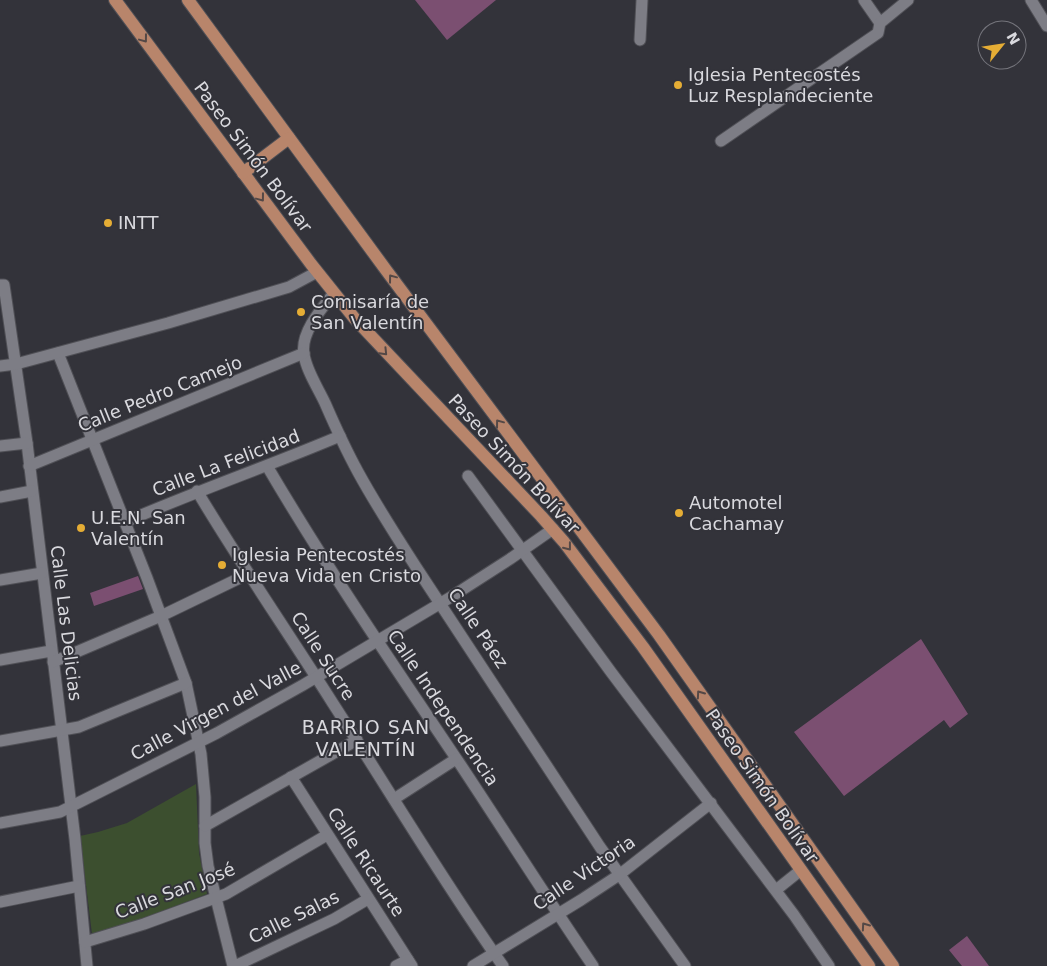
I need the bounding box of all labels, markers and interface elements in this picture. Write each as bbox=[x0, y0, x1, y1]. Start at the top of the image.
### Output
north arrow bbox=[977, 20, 1027, 70]
text: N bbox=[1003, 29, 1023, 48]
one-way arrow bbox=[138, 33, 146, 42]
place label: Iglesia Pentecostés Luz Resplandeciente bbox=[688, 64, 873, 106]
street label: Paseo Simón Bolívar bbox=[190, 77, 317, 236]
marker: Iglesia Pentecostés Luz Resplandeciente bbox=[672, 79, 684, 91]
one-way arrow bbox=[256, 192, 264, 201]
place label: INTT bbox=[118, 212, 159, 233]
marker: INTT bbox=[102, 217, 114, 229]
one-way arrow bbox=[389, 274, 398, 284]
place label: Comisaría de San Valentín bbox=[311, 291, 429, 333]
marker: Comisaría de San Valentín bbox=[295, 306, 307, 318]
one-way arrow bbox=[379, 346, 388, 355]
street label: Calle Pedro Camejo bbox=[75, 351, 245, 436]
street label: Paseo Simón Bolívar bbox=[444, 390, 585, 538]
one-way arrow bbox=[497, 420, 505, 429]
street label: Calle La Felicidad bbox=[149, 425, 303, 500]
place label: Automotel Cachamay bbox=[689, 492, 784, 534]
place label: U.E.N. San Valentín bbox=[91, 507, 186, 549]
marker: Automotel Cachamay bbox=[673, 507, 685, 519]
marker: U.E.N. San Valentín bbox=[75, 522, 87, 534]
one-way arrow bbox=[562, 541, 571, 551]
street label: Calle Las Delicias bbox=[47, 544, 86, 702]
place label: Iglesia Pentecostés Nueva Vida en Cristo bbox=[232, 544, 421, 586]
marker: Iglesia Pentecostés Nueva Vida en Cristo bbox=[216, 559, 228, 571]
street label: Calle Páez bbox=[444, 584, 513, 672]
street label: Calle Sucre bbox=[287, 608, 360, 704]
street label: Calle Independencia bbox=[383, 626, 503, 790]
street label: Calle Virgen del Valle bbox=[127, 657, 305, 764]
one-way arrow bbox=[697, 690, 706, 700]
street label: Paseo Simón Bolívar bbox=[701, 705, 824, 867]
district label: BARRIO SAN VALENTÍN bbox=[302, 716, 430, 760]
street label: Calle Ricaurte bbox=[323, 803, 409, 920]
street label: Calle Victoria bbox=[529, 831, 639, 914]
street label: Calle San José bbox=[112, 858, 238, 923]
street label: Calle Salas bbox=[245, 886, 343, 948]
one-way arrow bbox=[862, 922, 871, 932]

